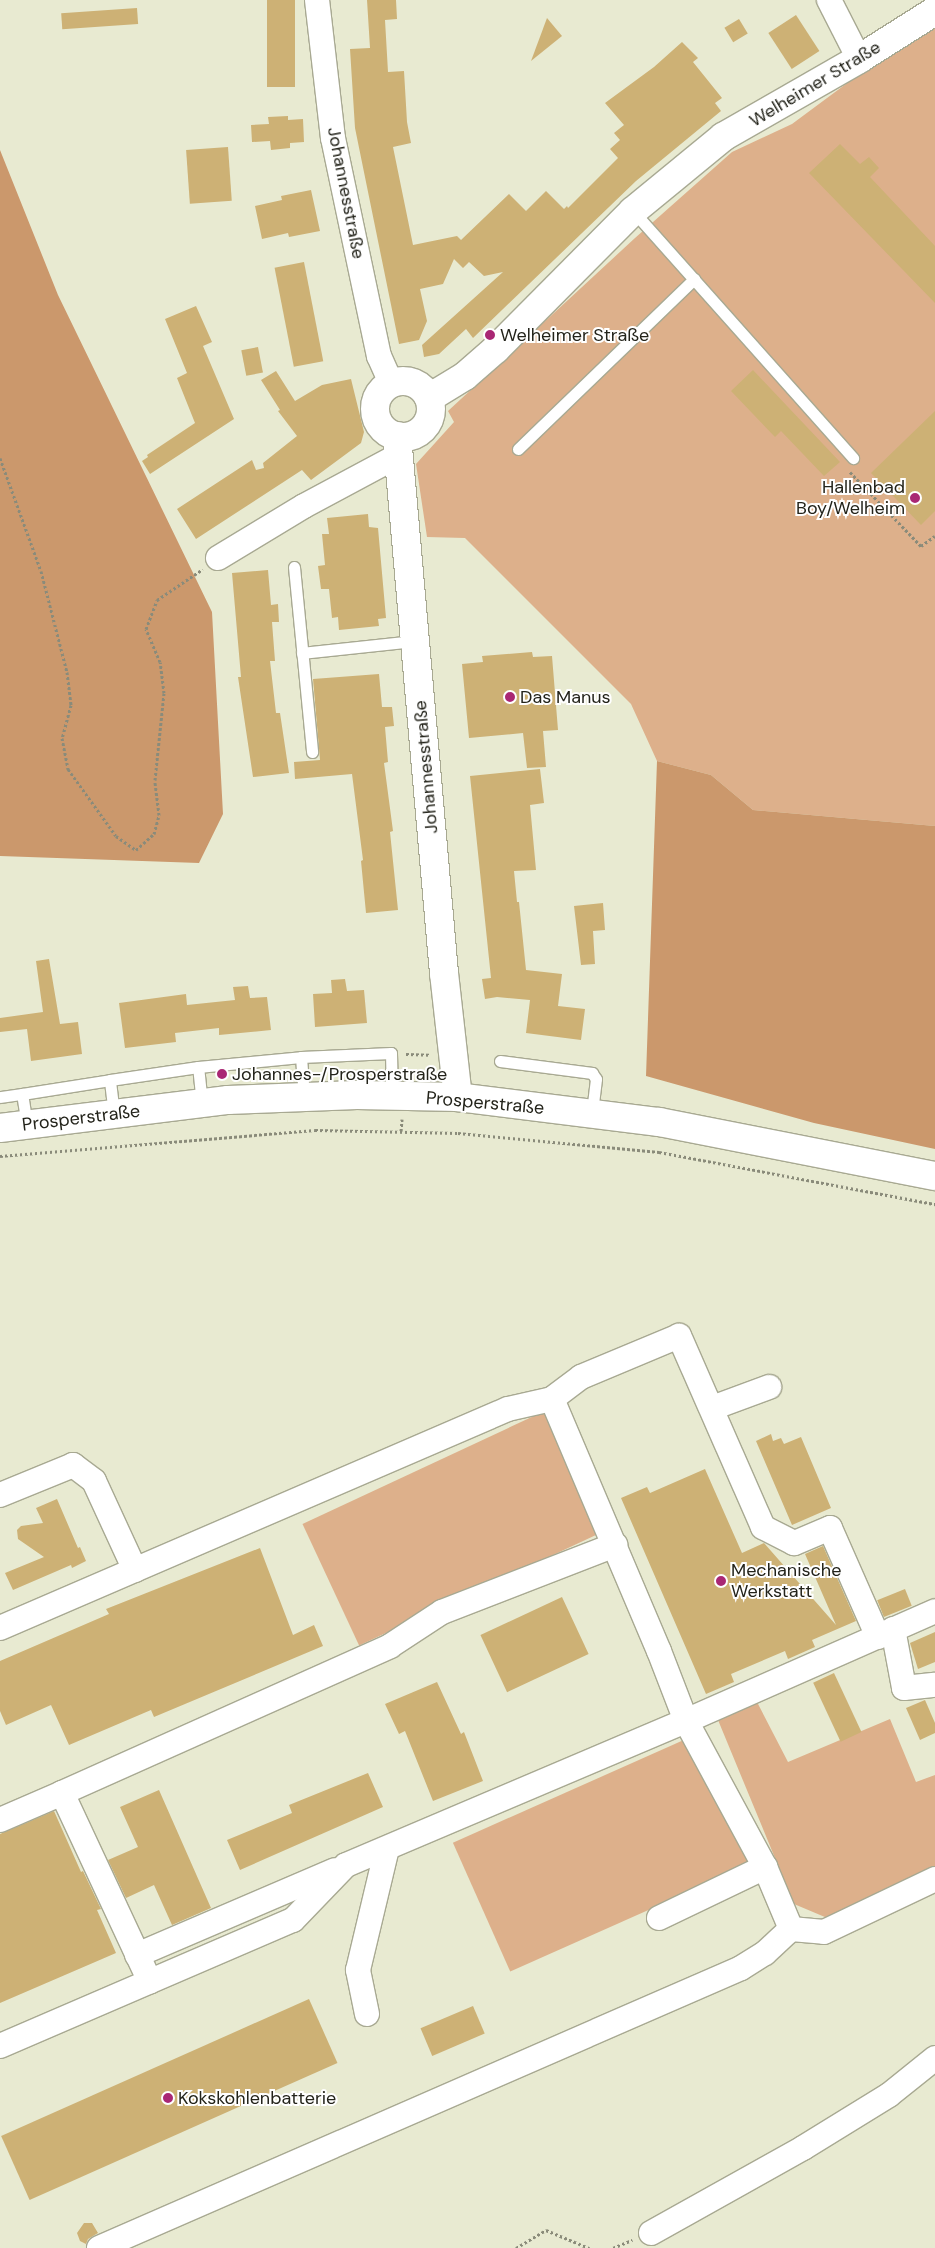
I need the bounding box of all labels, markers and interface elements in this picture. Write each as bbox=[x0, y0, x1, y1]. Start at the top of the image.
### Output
street label: Welheimer Straße bbox=[746, 36, 884, 132]
street label: Johannesstraße bbox=[323, 125, 369, 261]
place label: Welheimer Straße bbox=[500, 324, 649, 346]
marker: Welheimer Straße bbox=[484, 329, 496, 341]
place label: Hallenbad Boy/Welheim bbox=[796, 477, 905, 520]
marker: Hallenbad Boy/Welheim bbox=[909, 492, 921, 504]
place label: Das Manus bbox=[520, 686, 611, 708]
marker: Das Manus bbox=[504, 691, 516, 703]
street label: Johannesstraße bbox=[409, 699, 443, 835]
place label: Johannes-/Prosperstraße bbox=[232, 1063, 447, 1085]
marker: Johannes-/Prosperstraße bbox=[216, 1068, 228, 1080]
street label: Prosperstraße bbox=[425, 1087, 545, 1119]
street label: Prosperstraße bbox=[21, 1100, 141, 1136]
place label: Mechanische Werkstatt bbox=[731, 1560, 841, 1602]
marker: Mechanische Werkstatt bbox=[715, 1575, 727, 1587]
place label: Kokskohlenbatterie bbox=[178, 2087, 336, 2109]
marker: Kokskohlenbatterie bbox=[162, 2092, 174, 2104]

